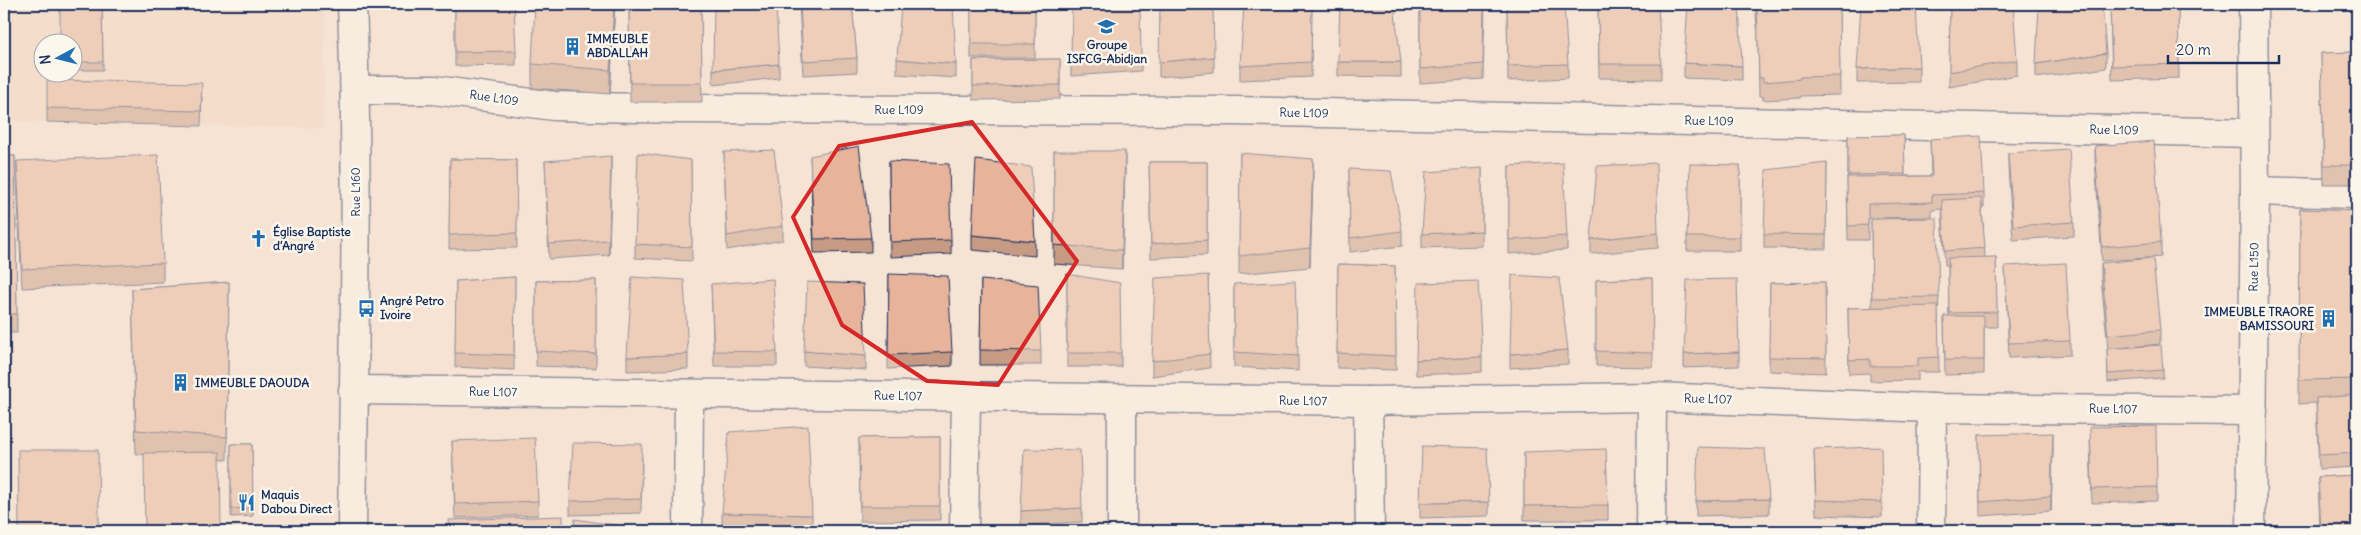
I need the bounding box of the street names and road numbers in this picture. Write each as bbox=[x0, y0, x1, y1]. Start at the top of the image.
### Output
street label: Rue L109 bbox=[469, 87, 520, 108]
street label: Rue L109 bbox=[874, 102, 924, 117]
street label: Rue L109 bbox=[1279, 105, 1329, 120]
street label: Rue L109 bbox=[1684, 113, 1734, 128]
street label: Rue L109 bbox=[2089, 122, 2139, 137]
street label: Rue L160 bbox=[348, 167, 363, 217]
street label: Rue L150 bbox=[2246, 242, 2261, 292]
street label: Rue L107 bbox=[469, 384, 517, 399]
street label: Rue L107 bbox=[874, 388, 922, 403]
street label: Rue L107 bbox=[1684, 390, 1733, 407]
street label: Rue L107 bbox=[1279, 393, 1327, 408]
street label: Rue L107 bbox=[2089, 401, 2137, 416]

